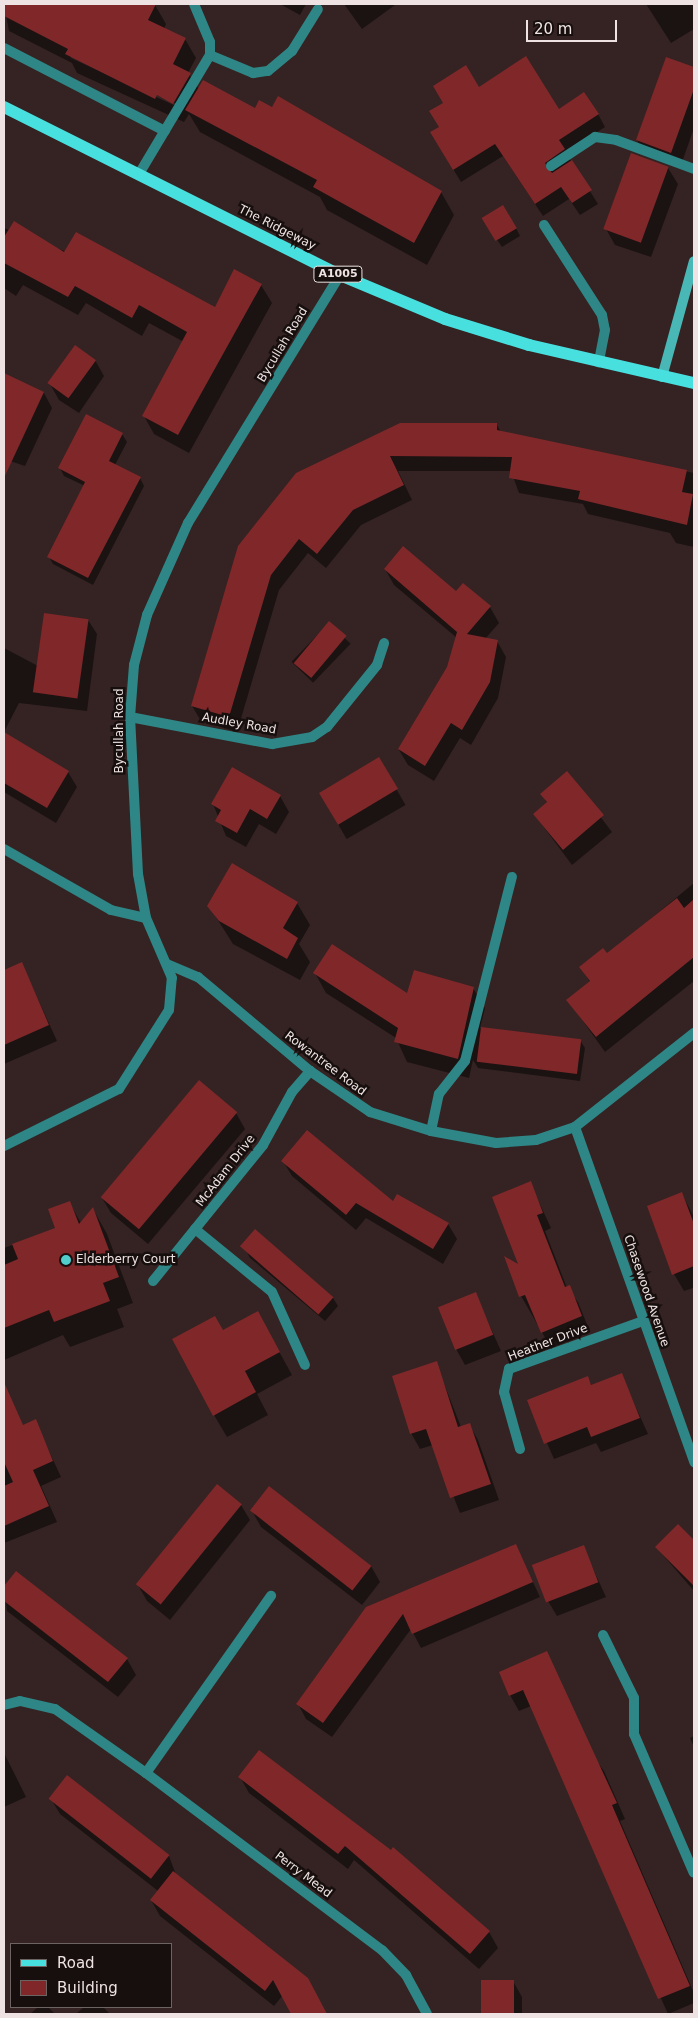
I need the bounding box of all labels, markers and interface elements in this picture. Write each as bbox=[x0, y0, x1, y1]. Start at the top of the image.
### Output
scale bar bbox=[528, 10, 619, 42]
text: 20 m bbox=[534, 20, 572, 38]
street label: The Ridgeway bbox=[236, 202, 318, 254]
road number: A1005 bbox=[313, 266, 363, 282]
street label: Bycullah Road bbox=[255, 305, 311, 385]
street label: Bycullah Road bbox=[113, 688, 127, 774]
street label: Audley Road bbox=[201, 710, 277, 738]
street label: Rowantree Road bbox=[282, 1029, 368, 1099]
street label: McAdam Drive bbox=[193, 1132, 259, 1210]
street label: Chasewood Avenue bbox=[620, 1233, 672, 1349]
place label: Elderberry Court bbox=[76, 1253, 175, 1267]
marker: Elderberry Court bbox=[60, 1254, 72, 1266]
street label: Heather Drive bbox=[506, 1321, 590, 1365]
street label: Perry Mead bbox=[272, 1849, 334, 1901]
legend bbox=[10, 1943, 172, 2008]
text: Road bbox=[57, 1954, 95, 1972]
text: Building bbox=[57, 1979, 118, 1997]

